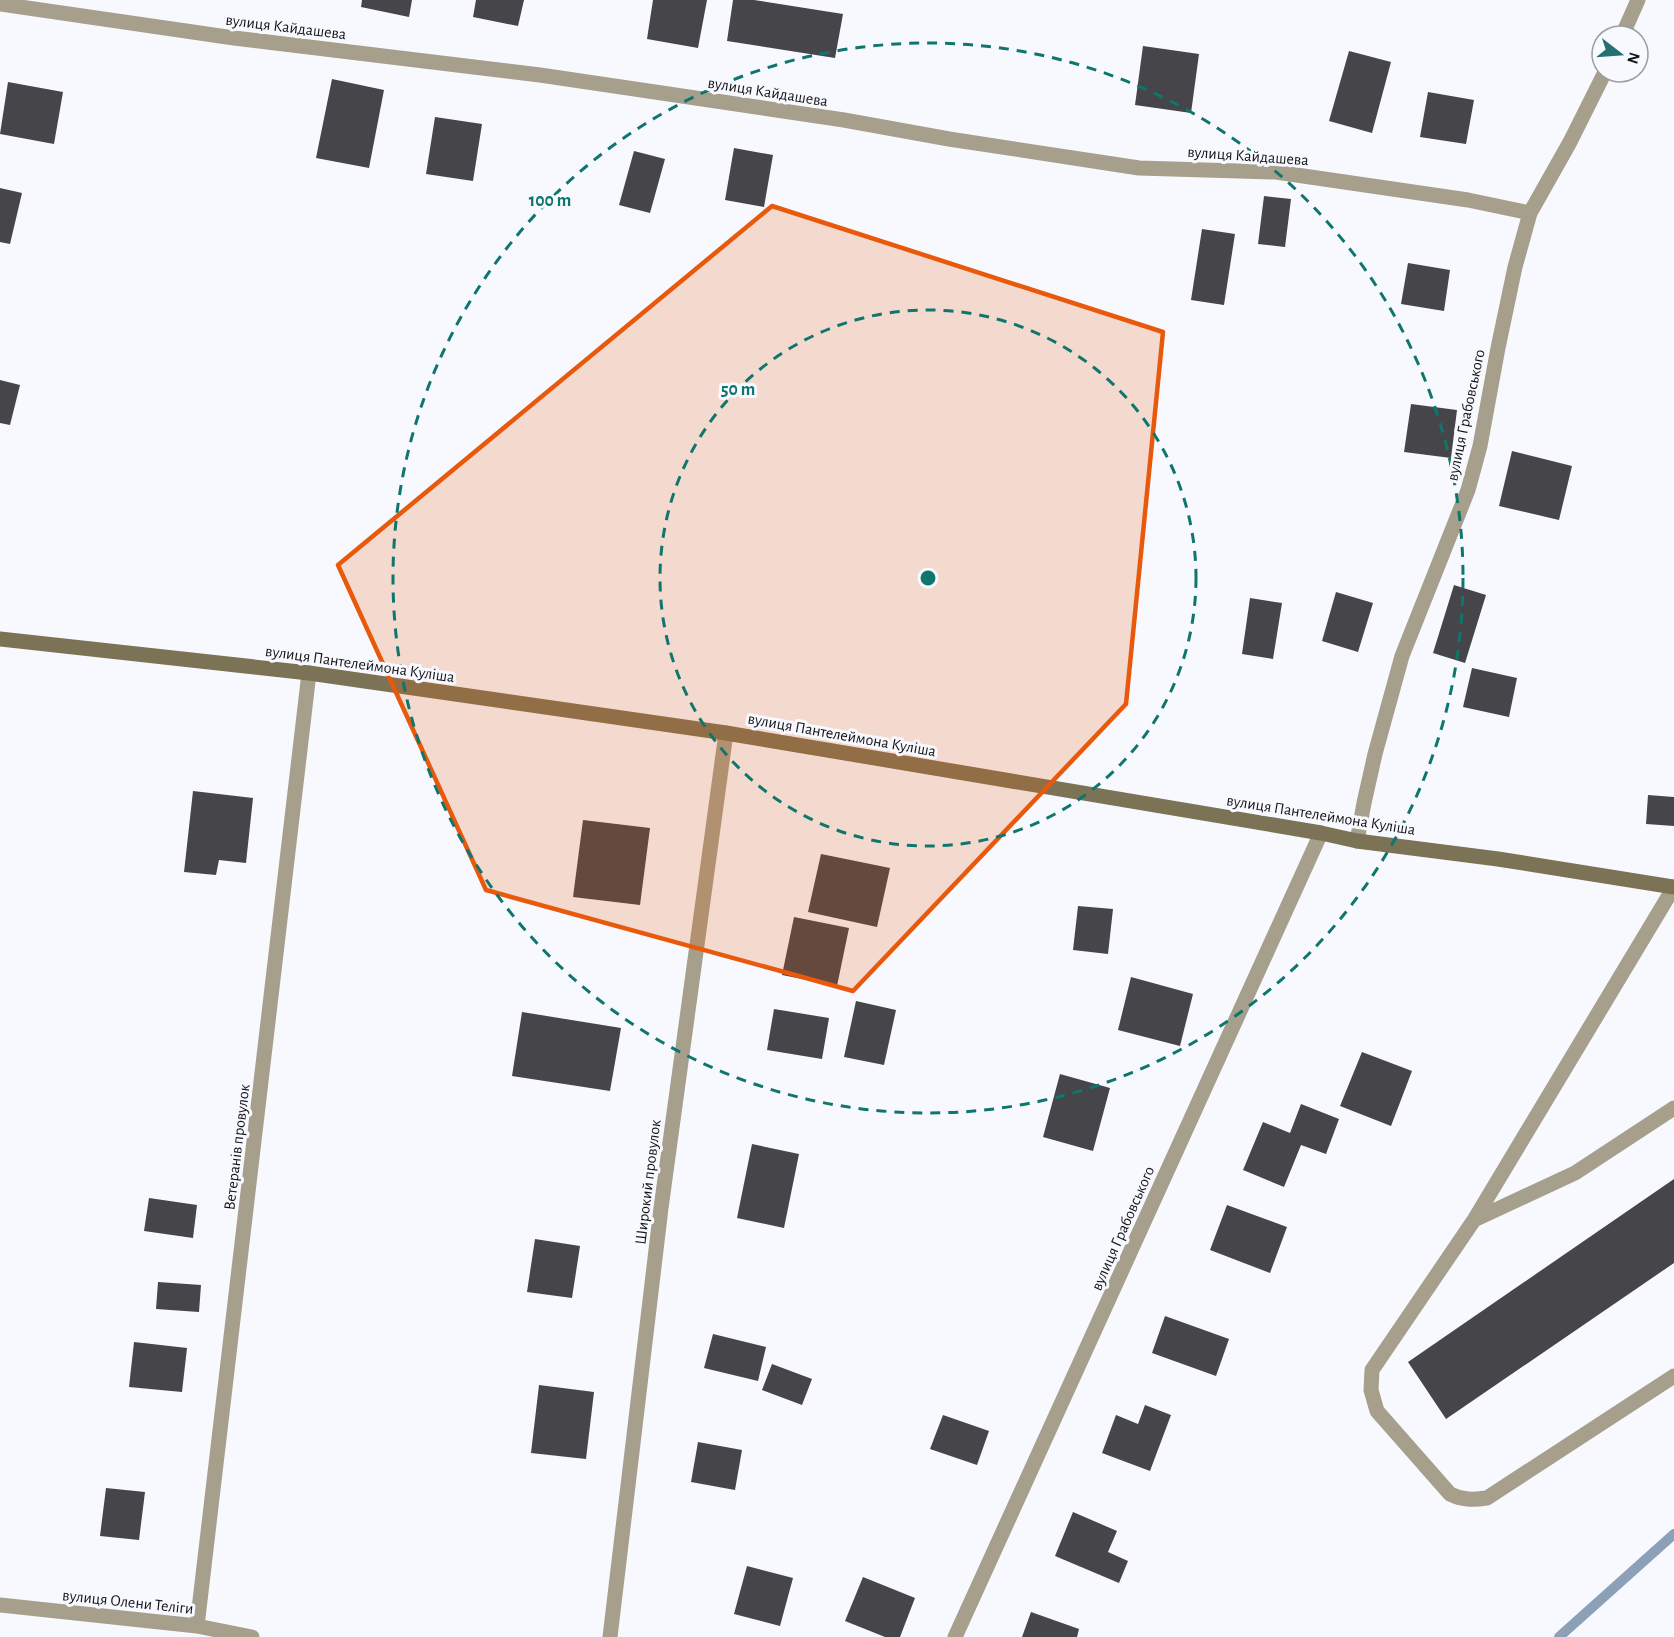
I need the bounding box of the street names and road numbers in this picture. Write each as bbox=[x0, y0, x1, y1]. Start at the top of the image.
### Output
street label: вулиця Кайдашева bbox=[224, 12, 347, 43]
street label: вулиця Кайдашева bbox=[706, 75, 829, 110]
street label: вулиця Кайдашева bbox=[1187, 144, 1309, 169]
street label: вулиця Грабовського bbox=[1444, 348, 1489, 483]
street label: вулиця Пантелеймона Куліша bbox=[264, 643, 456, 686]
street label: вулиця Пантелеймона Куліша bbox=[746, 711, 937, 760]
street label: вулиця Пантелеймона Куліша bbox=[1225, 792, 1416, 839]
street label: Ветеранів провулок bbox=[221, 1082, 254, 1211]
street label: Широкий провулок bbox=[632, 1118, 665, 1246]
street label: вулиця Грабовського bbox=[1088, 1164, 1159, 1293]
street label: вулиця Олени Теліги bbox=[61, 1587, 194, 1618]

